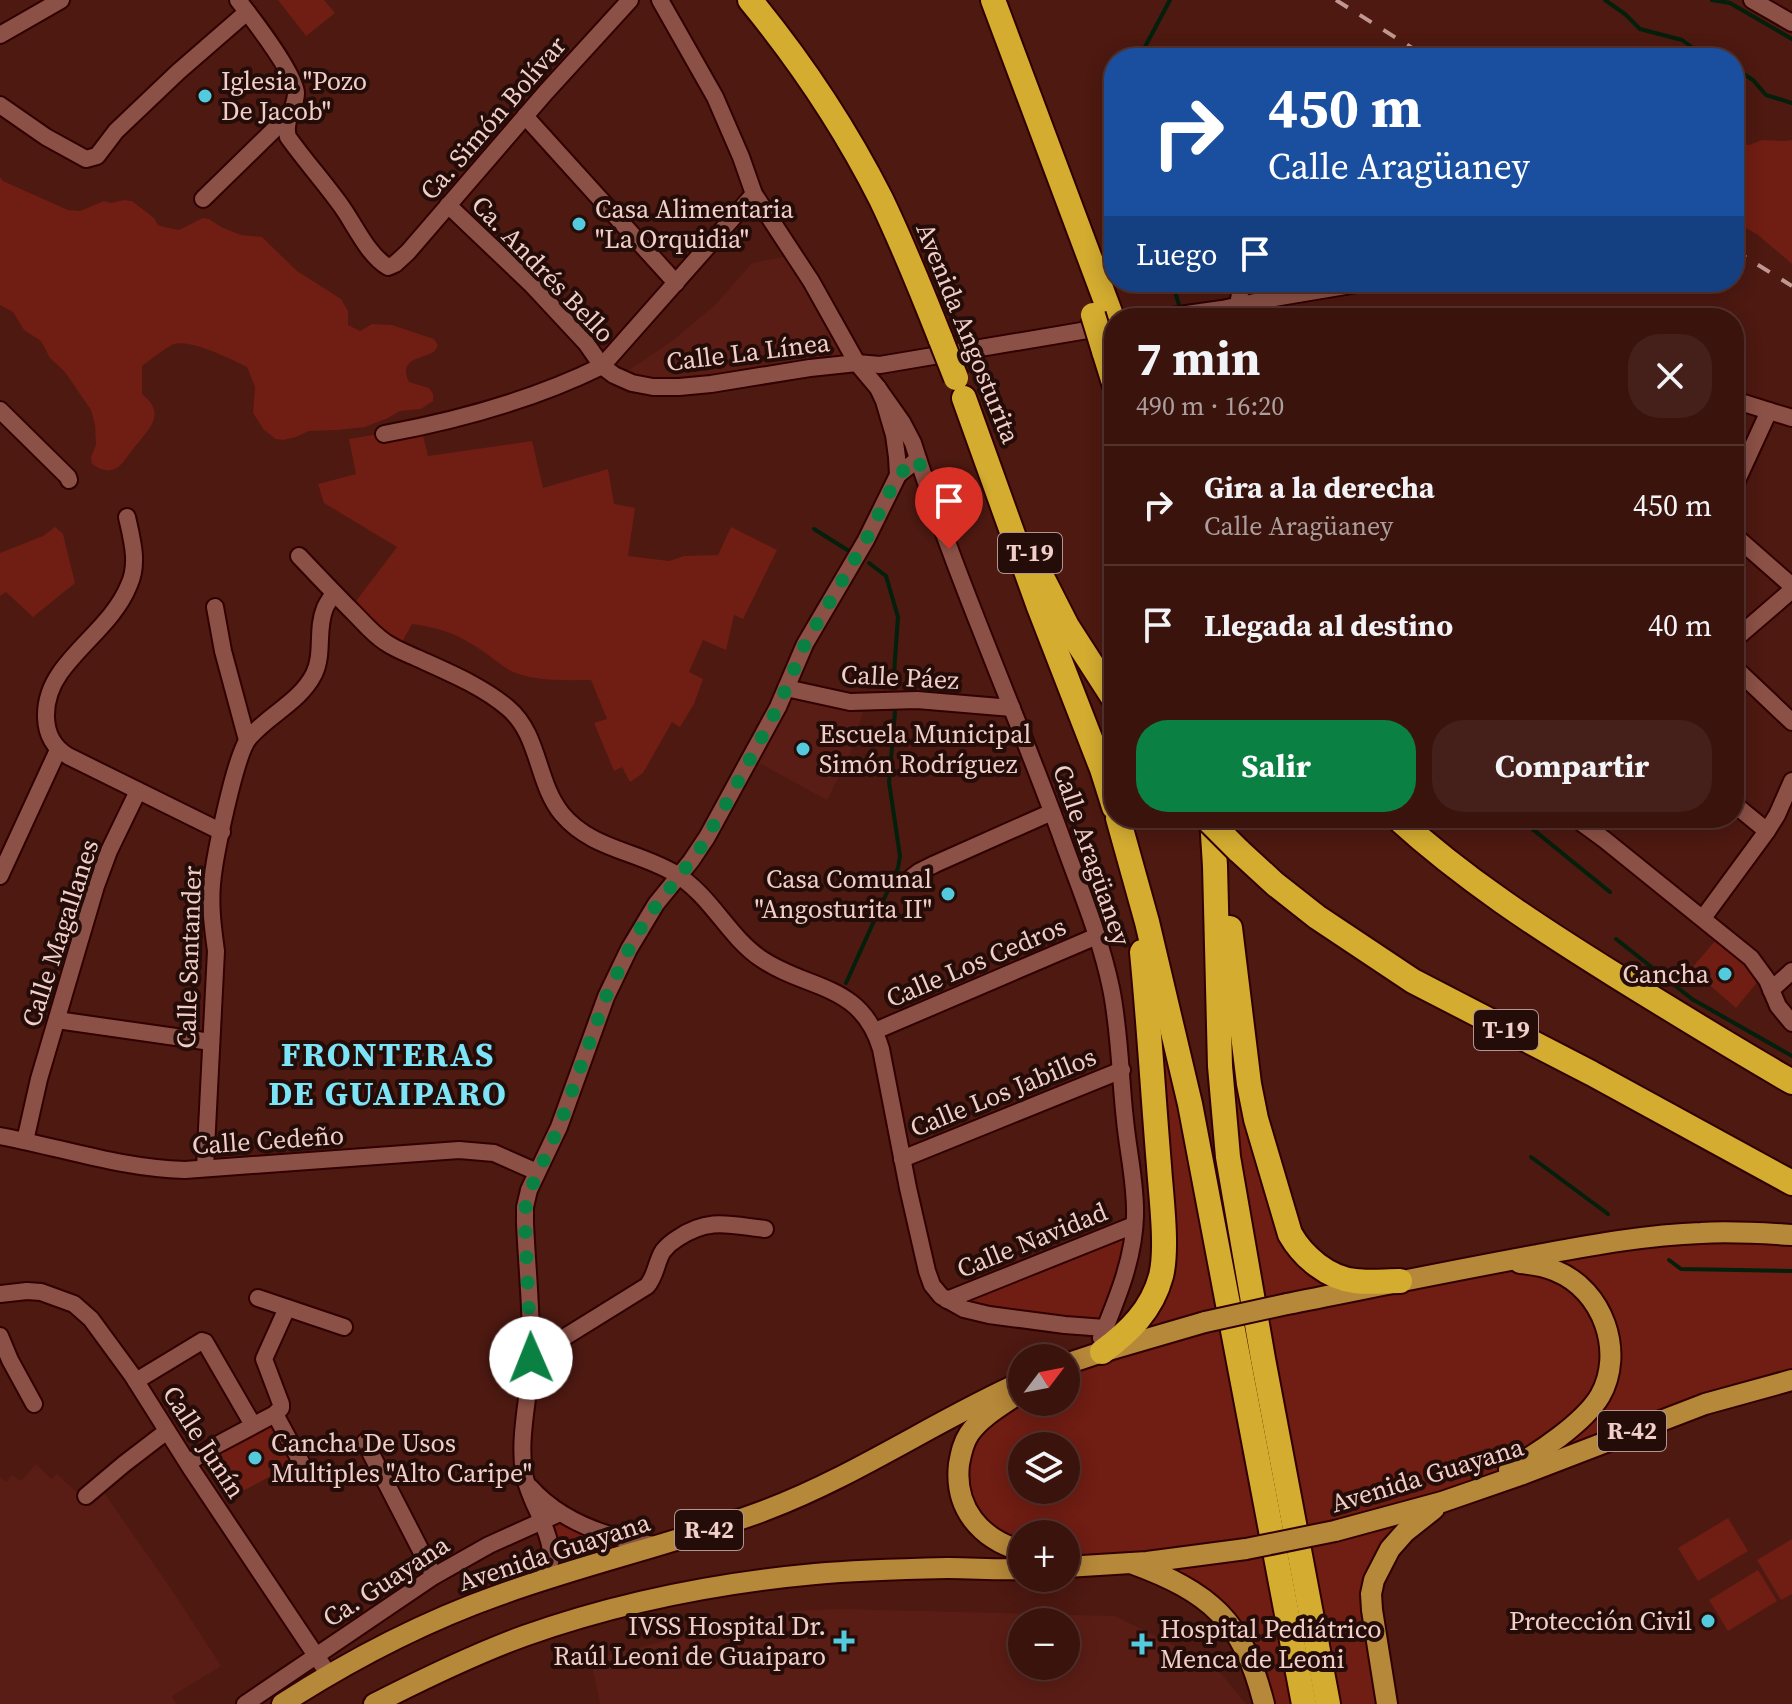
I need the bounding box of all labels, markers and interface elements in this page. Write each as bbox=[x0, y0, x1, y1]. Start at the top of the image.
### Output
street label: Ca. Simón Bolívar bbox=[412, 28, 574, 208]
place label: Iglesia "Pozo De Jacob" bbox=[221, 63, 367, 129]
text: 450 m bbox=[1268, 69, 1422, 146]
icon: right bbox=[1136, 80, 1240, 184]
marker: Iglesia "Pozo De Jacob" bbox=[196, 87, 214, 105]
text: Calle Aragüaney bbox=[1268, 142, 1530, 191]
street label: Ca. Andrés Bello bbox=[463, 188, 623, 350]
place label: Casa Alimentaria "La Orquidia" bbox=[595, 191, 795, 257]
marker: Casa Alimentaria "La Orquidia" bbox=[570, 215, 588, 233]
street label: Avenida Angosturita bbox=[907, 217, 1029, 449]
icon: arrive bbox=[1233, 232, 1277, 276]
text: Luego bbox=[1136, 234, 1217, 275]
street label: Calle La Línea bbox=[664, 324, 833, 380]
text: 7 min bbox=[1136, 325, 1261, 391]
button: close bbox=[1628, 334, 1712, 418]
text: 490 m · 16:20 bbox=[1136, 388, 1284, 424]
pin bbox=[915, 467, 983, 549]
text: Gira a la derecha bbox=[1204, 467, 1435, 508]
icon: arrive bbox=[927, 479, 971, 523]
icon: right bbox=[1136, 483, 1180, 527]
text: 450 m bbox=[1633, 485, 1712, 526]
text: Calle Aragüaney bbox=[1204, 508, 1393, 544]
road number: T-19 bbox=[998, 533, 1062, 573]
icon: arrive bbox=[1136, 603, 1180, 647]
text: Llegada al destino bbox=[1204, 605, 1453, 646]
text: 40 m bbox=[1648, 605, 1712, 646]
street label: Calle Páez bbox=[840, 656, 960, 698]
place label: Escuela Municipal Simón Rodríguez bbox=[819, 716, 1031, 782]
button: Salir bbox=[1136, 720, 1416, 812]
button: Compartir bbox=[1432, 720, 1712, 812]
marker: Escuela Municipal Simón Rodríguez bbox=[794, 740, 812, 758]
street label: Calle Aragüaney bbox=[1044, 760, 1140, 951]
street label: Calle Magallanes bbox=[13, 835, 107, 1031]
place label: Casa Comunal "Angosturita II" bbox=[755, 861, 932, 927]
street label: Calle Santander bbox=[168, 865, 210, 1049]
marker: Casa Comunal "Angosturita II" bbox=[939, 885, 957, 903]
street label: Calle Los Cedros bbox=[880, 908, 1072, 1016]
place label: Cancha bbox=[1622, 956, 1710, 992]
marker: Cancha bbox=[1716, 965, 1734, 983]
road number: T-19 bbox=[1474, 1010, 1538, 1050]
district label: FRONTERAS DE GUAIPARO bbox=[268, 1031, 508, 1116]
street label: Calle Los Jabillos bbox=[905, 1038, 1101, 1146]
street label: Calle Cedeño bbox=[191, 1117, 345, 1163]
street label: Calle Navidad bbox=[951, 1193, 1113, 1287]
position arrow bbox=[489, 1316, 573, 1400]
north arrow bbox=[1008, 1344, 1080, 1416]
map controls bbox=[1008, 1344, 1080, 1680]
street label: Calle Junín bbox=[154, 1379, 254, 1505]
road number: R-42 bbox=[1598, 1411, 1666, 1451]
place label: Cancha De Usos Multiples "Alto Caripe" bbox=[271, 1425, 532, 1491]
street label: Avenida Guayana bbox=[1326, 1428, 1528, 1521]
button: layers bbox=[1008, 1432, 1080, 1504]
marker: Cancha De Usos Multiples "Alto Caripe" bbox=[246, 1449, 264, 1467]
street label: Avenida Guayana bbox=[453, 1504, 655, 1600]
road number: R-42 bbox=[675, 1510, 743, 1550]
button: + bbox=[1008, 1520, 1080, 1592]
street label: Ca. Guayana bbox=[316, 1526, 457, 1635]
place label: Protección Civil bbox=[1509, 1603, 1692, 1639]
place label: IVSS Hospital Dr. Raúl Leoni de Guaiparo bbox=[553, 1608, 826, 1674]
button: − bbox=[1008, 1608, 1080, 1680]
place label: Hospital Pediátrico Menca de Leoni bbox=[1160, 1611, 1382, 1677]
marker: Protección Civil bbox=[1699, 1612, 1717, 1630]
marker: IVSS Hospital Dr. Raúl Leoni de Guaiparo bbox=[833, 1630, 855, 1652]
marker: Hospital Pediátrico Menca de Leoni bbox=[1131, 1633, 1153, 1655]

